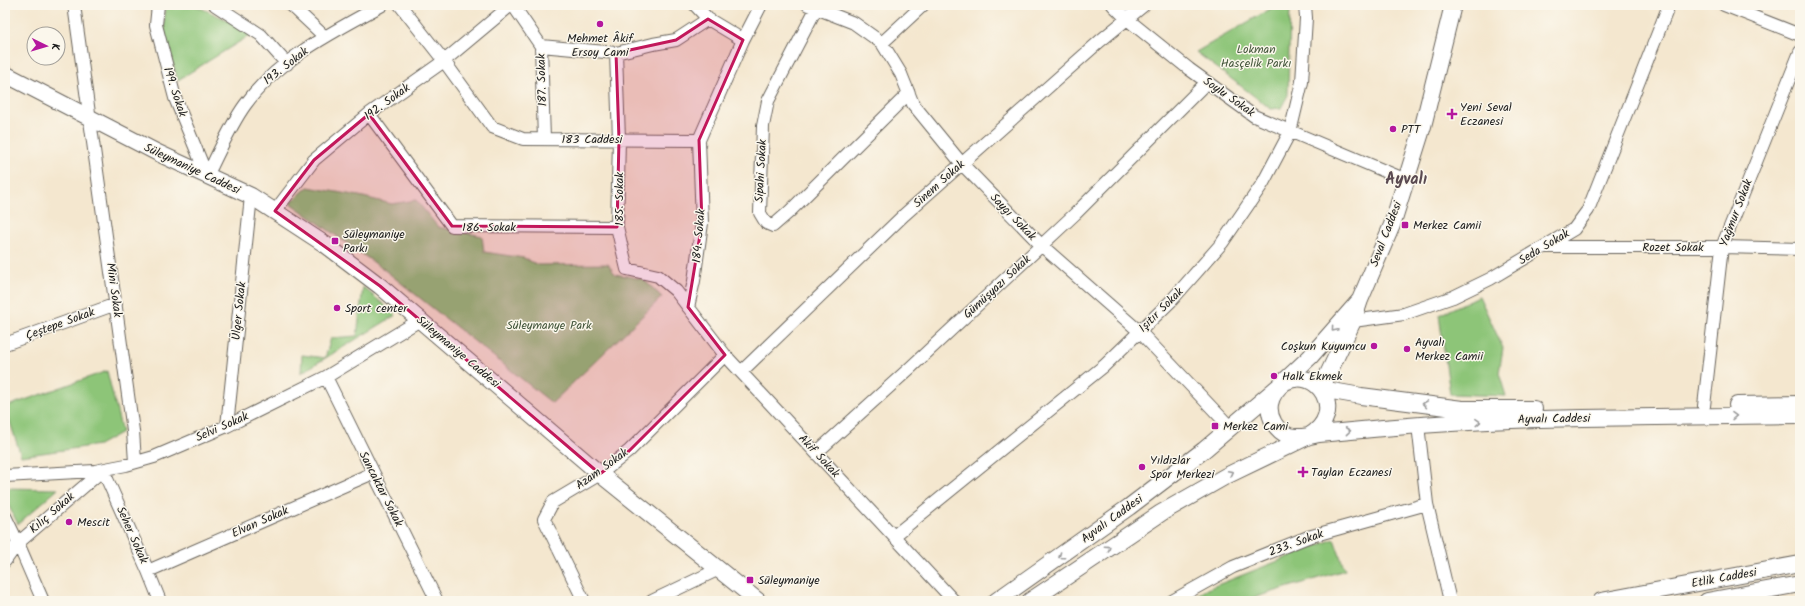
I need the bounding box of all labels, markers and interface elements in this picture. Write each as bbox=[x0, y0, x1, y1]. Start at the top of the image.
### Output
marker: Mehmet Âkif Ersoy Cami bbox=[595, 19, 605, 29]
north arrow bbox=[26, 26, 66, 66]
place label: Mehmet Âkif Ersoy Cami bbox=[567, 29, 634, 62]
park label: Lokman Hasçelik Parkı bbox=[1221, 40, 1291, 73]
street label: 193. Sokak bbox=[259, 42, 313, 90]
text: K bbox=[46, 43, 64, 51]
street label: 187. Sokak bbox=[532, 53, 552, 107]
street label: 199. Sokak bbox=[158, 64, 192, 120]
street label: Soylu Sokak bbox=[1199, 72, 1259, 122]
street label: 192. Sokak bbox=[360, 79, 414, 125]
place label: Yeni Seval Eczanesi bbox=[1460, 98, 1512, 131]
marker: Yeni Seval Eczanesi bbox=[1447, 109, 1457, 119]
place label: PTT bbox=[1401, 120, 1422, 139]
marker: PTT bbox=[1388, 124, 1398, 134]
street label: 183 Caddesi bbox=[562, 130, 624, 149]
street label: Süleymaniye Caddesi bbox=[141, 138, 244, 200]
street label: Sipahi Sokak bbox=[750, 138, 772, 203]
street label: Sinem Sokak bbox=[909, 155, 969, 213]
district label: Ayvalı bbox=[1385, 167, 1427, 192]
street label: 185. Sokak bbox=[610, 172, 629, 226]
street label: Yağmur Sokak bbox=[1714, 176, 1758, 250]
street label: Saygı Sokak bbox=[985, 189, 1041, 245]
street label: Seval Caddesi bbox=[1365, 198, 1408, 269]
street label: 184. Sokak bbox=[687, 208, 711, 264]
place label: Merkez Camii bbox=[1413, 216, 1482, 235]
street label: 186. Sokak bbox=[462, 218, 516, 237]
marker: Merkez Camii bbox=[1400, 220, 1410, 230]
street label: Seda Sokak bbox=[1515, 224, 1574, 270]
place label: Süleymaniye Parkı bbox=[343, 225, 405, 258]
marker: Süleymaniye Parkı bbox=[330, 236, 340, 246]
street label: Rozet Sokak bbox=[1642, 238, 1704, 257]
street label: Gümüşyazı Sokak bbox=[959, 250, 1035, 323]
street label: Mini Sokak bbox=[101, 261, 127, 319]
street label: Ülger Sokak bbox=[226, 280, 252, 341]
street label: Işıtır Sokak bbox=[1134, 283, 1188, 337]
place label: Sport center bbox=[345, 299, 408, 318]
street label: Çeştepe Sokak bbox=[23, 303, 98, 345]
marker: Sport center bbox=[332, 303, 342, 313]
street label: Süleymaniye Caddesi bbox=[412, 311, 505, 394]
park label: Süleymanye Park bbox=[506, 316, 592, 335]
one-way arrow bbox=[1332, 325, 1339, 332]
place label: Ayvalı Merkez Camii bbox=[1415, 333, 1484, 366]
place label: Coşkun Kuyumcu bbox=[1281, 337, 1366, 356]
marker: Coşkun Kuyumcu bbox=[1369, 341, 1379, 351]
marker: Ayvalı Merkez Camii bbox=[1402, 344, 1412, 354]
place label: Halk Ekmek bbox=[1282, 367, 1343, 386]
marker: Halk Ekmek bbox=[1269, 371, 1279, 381]
one-way arrow bbox=[1422, 400, 1428, 409]
street label: Selvi Sokak bbox=[192, 407, 252, 447]
street label: Ayvalı Caddesi bbox=[1518, 409, 1592, 429]
one-way arrow bbox=[1731, 412, 1737, 420]
place label: Merkez Cami bbox=[1223, 417, 1289, 436]
one-way arrow bbox=[1475, 417, 1481, 426]
marker: Merkez Cami bbox=[1210, 421, 1220, 431]
one-way arrow bbox=[1345, 427, 1351, 436]
street label: Akif Sokak bbox=[794, 430, 845, 482]
street label: Azam Sokak bbox=[572, 443, 633, 495]
street label: Sancaktar Sokak bbox=[354, 448, 408, 531]
place label: Yıldızlar Spor Merkezi bbox=[1150, 451, 1215, 484]
marker: Yıldızlar Spor Merkezi bbox=[1137, 462, 1147, 472]
place label: Taylan Eczanesi bbox=[1311, 463, 1393, 482]
marker: Taylan Eczanesi bbox=[1298, 467, 1308, 477]
one-way arrow bbox=[1227, 471, 1235, 478]
street label: Kılıç Sokak bbox=[25, 487, 79, 538]
street label: Ayvalı Caddesi bbox=[1077, 489, 1148, 548]
street label: Elvan Sokak bbox=[228, 501, 292, 543]
street label: Seher Sokak bbox=[111, 503, 153, 567]
place label: Mescit bbox=[77, 513, 110, 532]
marker: Mescit bbox=[64, 517, 74, 527]
street label: 233. Sokak bbox=[1266, 524, 1326, 562]
one-way arrow bbox=[1104, 546, 1111, 553]
one-way arrow bbox=[1058, 551, 1065, 558]
street label: Etlik Caddesi bbox=[1690, 563, 1759, 593]
place label: Süleymaniye bbox=[758, 571, 820, 590]
marker: Süleymaniye bbox=[745, 575, 755, 585]

